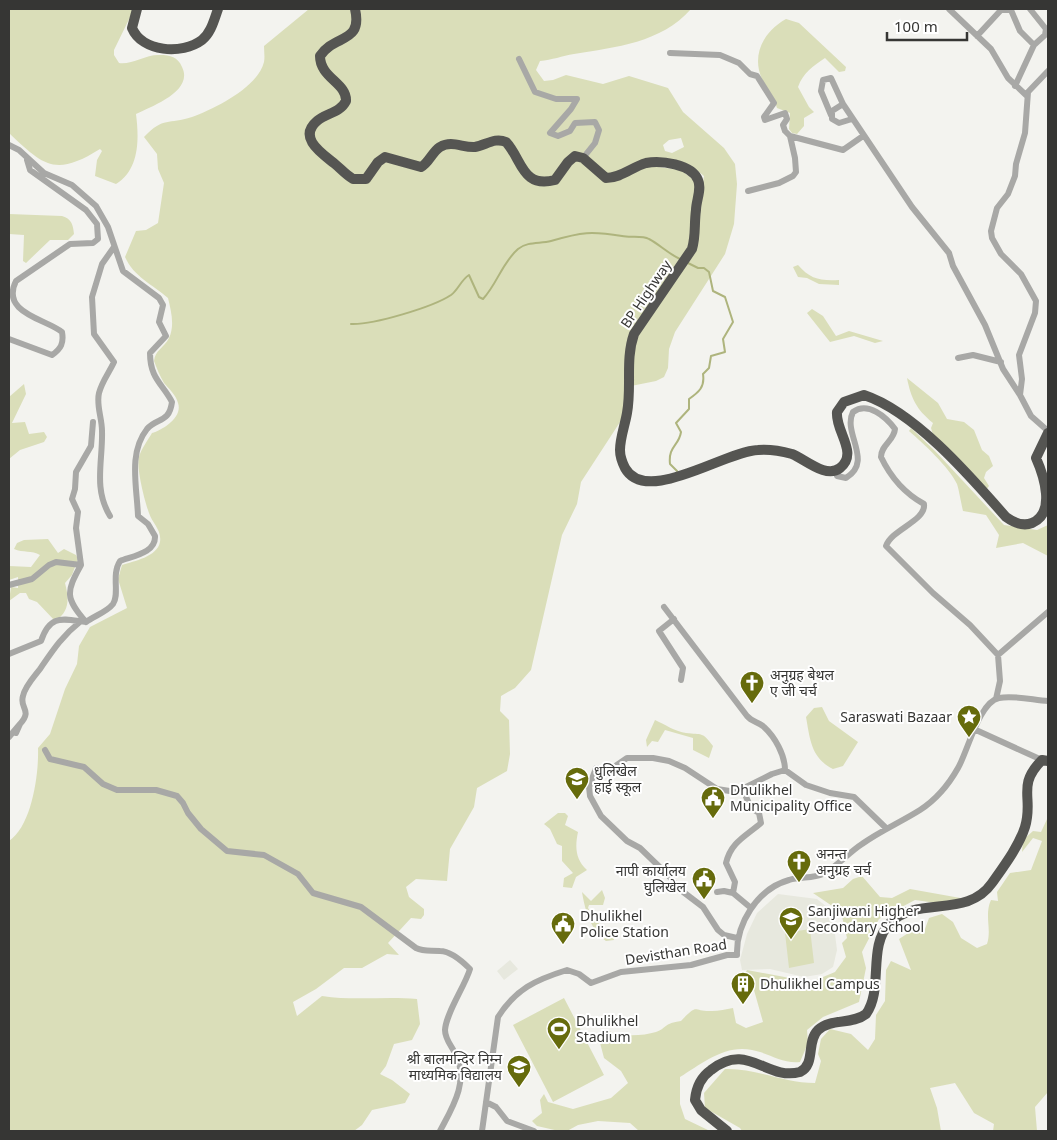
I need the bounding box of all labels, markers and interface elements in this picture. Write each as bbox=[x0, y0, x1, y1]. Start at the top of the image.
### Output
scale bar bbox=[887, 10, 967, 42]
text: 100 m bbox=[894, 16, 938, 36]
street label: BP Highway bbox=[616, 255, 676, 332]
place label: अनुग्रह बेथल ए जी चर्च bbox=[770, 665, 834, 700]
church icon: अनुग्रह बेथल ए जी चर्च bbox=[739, 670, 765, 704]
place icon: Saraswati Bazaar bbox=[956, 704, 982, 738]
place label: Saraswati Bazaar bbox=[840, 707, 952, 726]
place label: धुलिखेल हाई स्कूल bbox=[594, 761, 642, 797]
school or university icon: धुलिखेल हाई स्कूल bbox=[564, 766, 590, 800]
place label: Dhulikhel Municipality Office bbox=[730, 780, 852, 815]
public building icon: Dhulikhel Municipality Office bbox=[700, 785, 726, 819]
place label: अनन्त अनुग्रह चर्च bbox=[816, 844, 872, 880]
church icon: अनन्त अनुग्रह चर्च bbox=[786, 849, 812, 883]
place label: नापी कार्यालय घुलिखेल bbox=[616, 861, 687, 897]
public building icon: नापी कार्यालय घुलिखेल bbox=[691, 866, 717, 900]
place label: Sanjiwani Higher Secondary School bbox=[808, 901, 924, 936]
place label: Dhulikhel Police Station bbox=[580, 906, 669, 941]
school or university icon: Sanjiwani Higher Secondary School bbox=[778, 906, 804, 940]
public building icon: Dhulikhel Police Station bbox=[550, 911, 576, 945]
street label: Devisthan Road bbox=[624, 934, 728, 969]
building icon: Dhulikhel Campus bbox=[730, 971, 756, 1005]
place label: Dhulikhel Campus bbox=[760, 974, 880, 993]
place label: Dhulikhel Stadium bbox=[576, 1011, 638, 1046]
sports icon: Dhulikhel Stadium bbox=[546, 1016, 572, 1050]
place label: श्री बालमन्दिर निम्न माध्यमिक विद्यालय bbox=[407, 1049, 503, 1084]
school or university icon: श्री बालमन्दिर निम्न माध्यमिक विद्यालय bbox=[506, 1054, 532, 1088]

